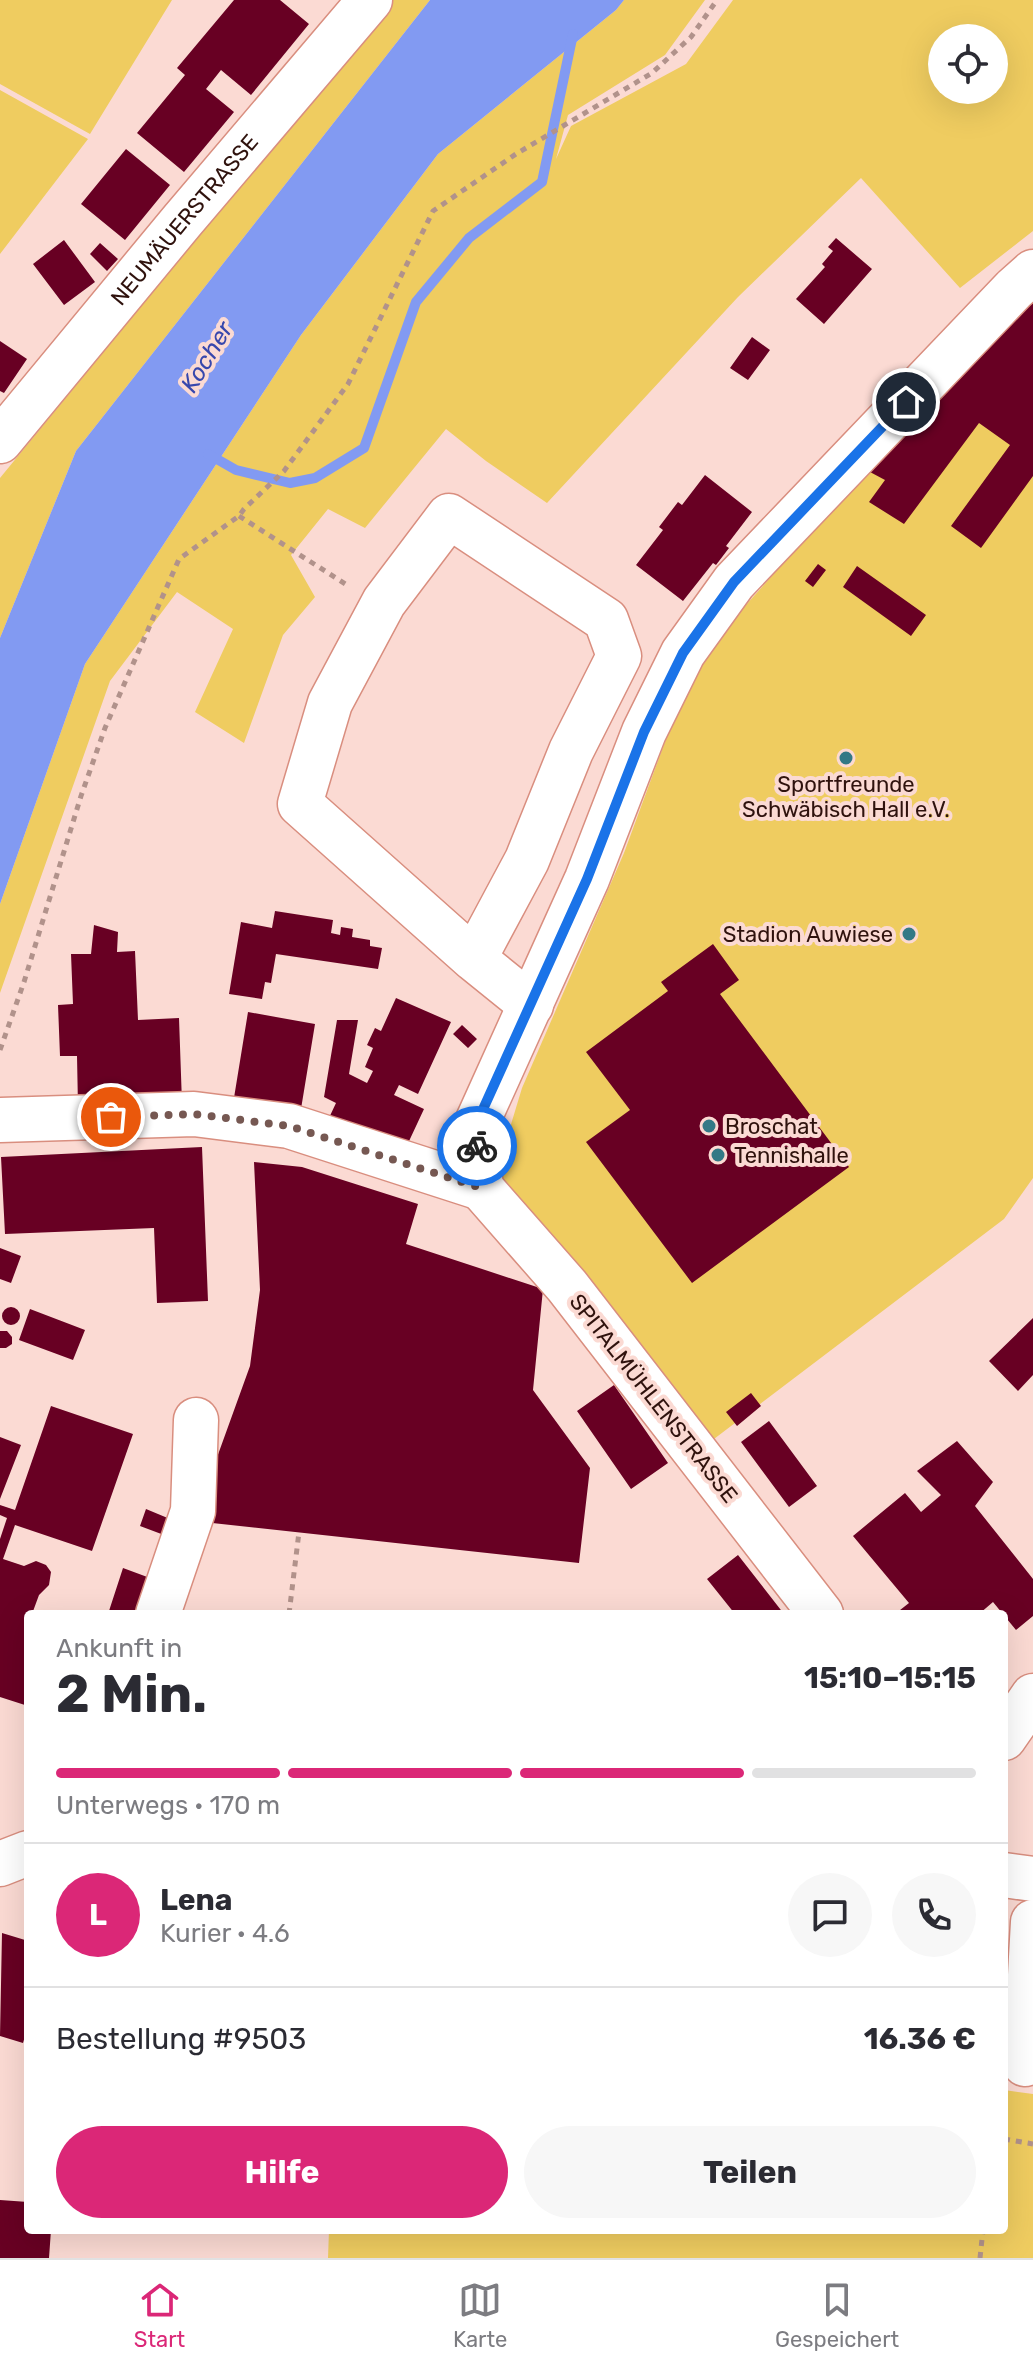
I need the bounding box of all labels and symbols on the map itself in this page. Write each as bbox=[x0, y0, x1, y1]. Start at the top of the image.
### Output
street label: NEUMÄUERSTRASSE bbox=[105, 129, 264, 311]
water label: Kocher bbox=[175, 316, 239, 397]
pin bbox=[872, 368, 940, 436]
marker: Sportfreunde Schwäbisch Hall e.V. bbox=[837, 749, 855, 767]
place label: Sportfreunde Schwäbisch Hall e.V. bbox=[742, 771, 950, 823]
place label: Stadion Auwiese bbox=[723, 921, 893, 948]
marker: Stadion Auwiese bbox=[900, 925, 918, 943]
pin bbox=[77, 1083, 145, 1151]
courier bbox=[437, 1106, 517, 1186]
place label: Broschat bbox=[725, 1113, 818, 1140]
marker: Broschat bbox=[700, 1117, 718, 1135]
place label: Tennishalle bbox=[734, 1142, 849, 1169]
marker: Tennishalle bbox=[709, 1146, 727, 1164]
street label: SPITALMÜHLENSTRASSE bbox=[564, 1289, 744, 1508]

